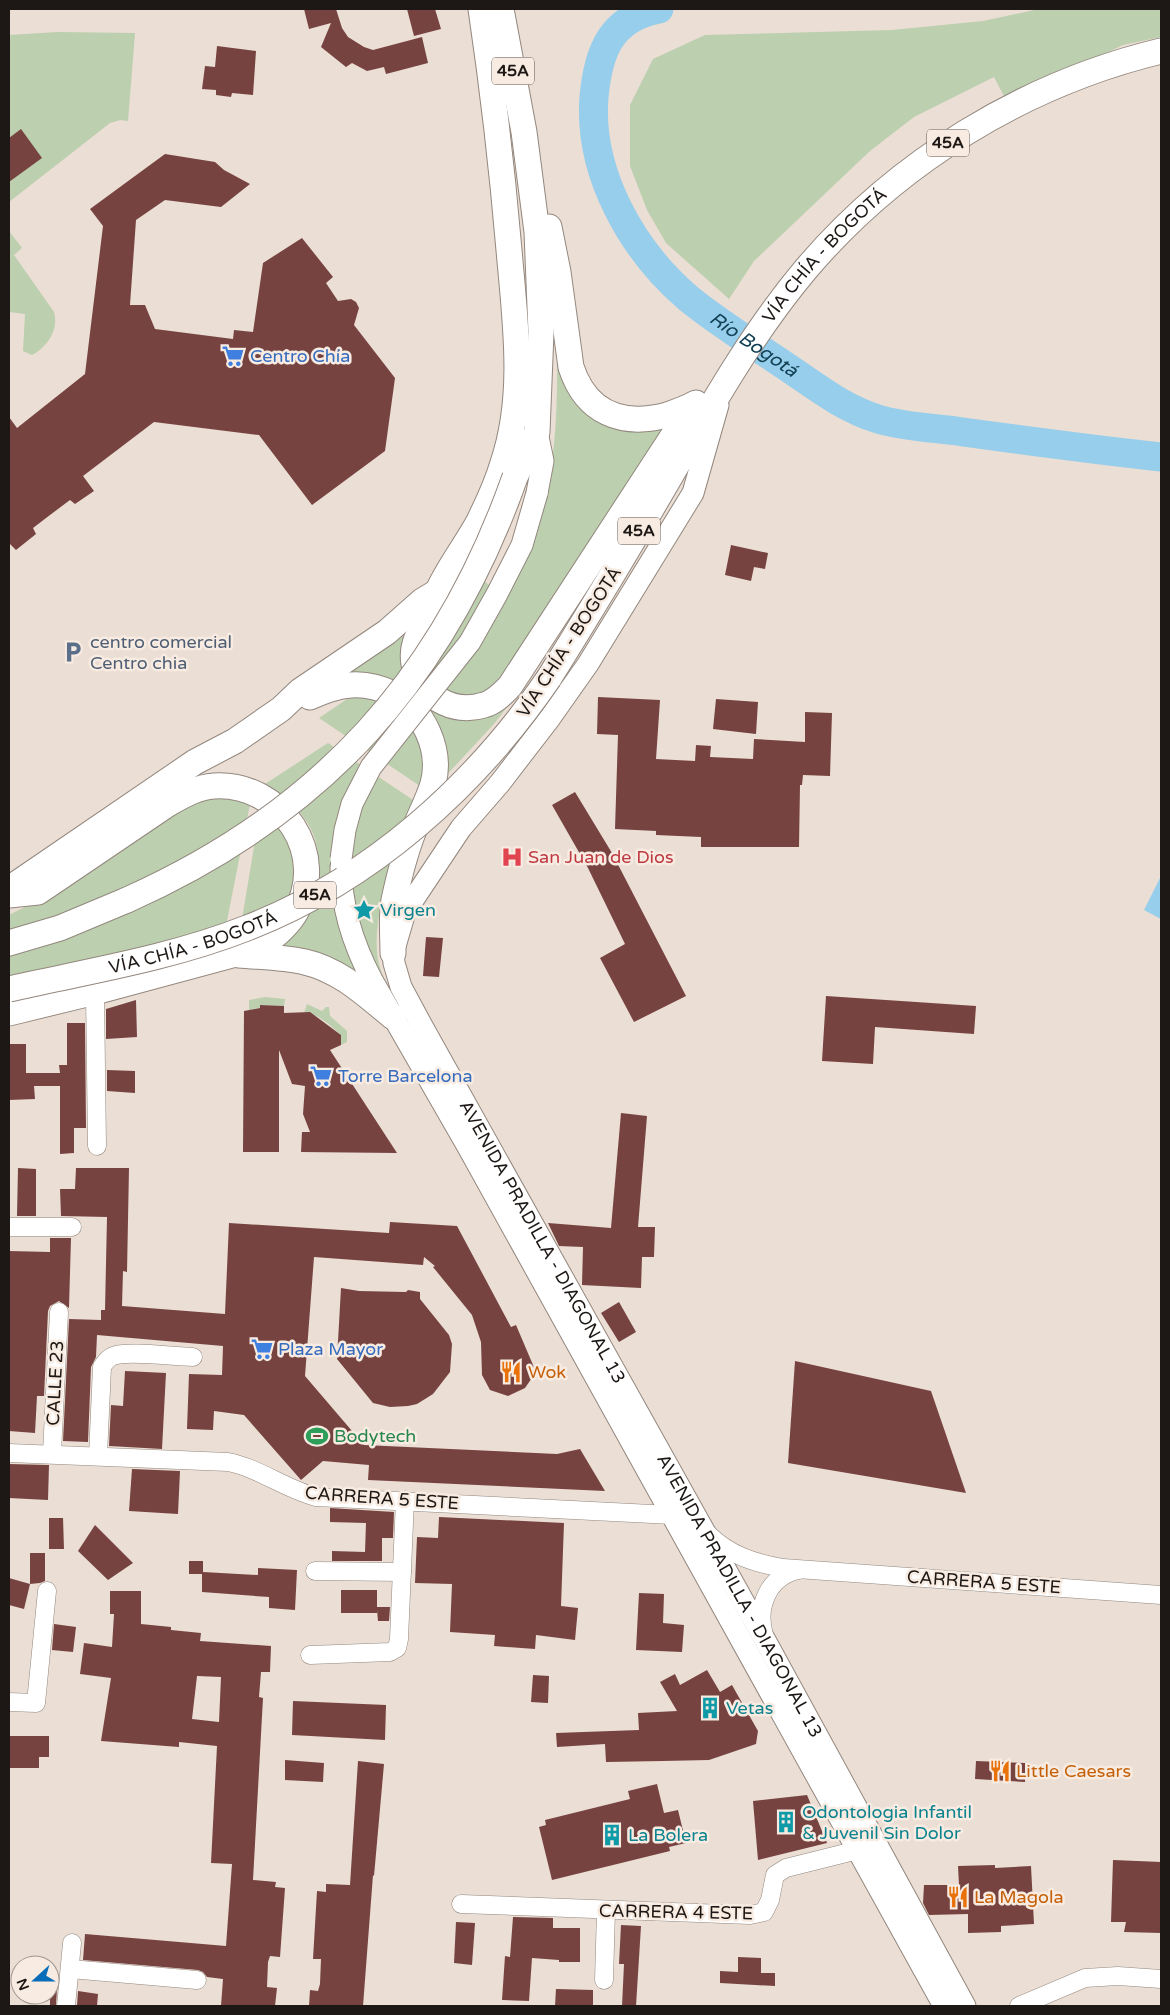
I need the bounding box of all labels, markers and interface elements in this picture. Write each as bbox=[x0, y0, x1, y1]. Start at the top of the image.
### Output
road number: 45A bbox=[492, 58, 534, 84]
road number: 45A bbox=[927, 130, 969, 156]
street label: VÍA CHÍA - BOGOTÁ bbox=[757, 183, 891, 327]
water label: Río Bogotá bbox=[705, 307, 803, 383]
supermarket icon: Centro Chía bbox=[220, 343, 246, 369]
place label: Centro Chía bbox=[250, 345, 350, 367]
road number: 45A bbox=[618, 518, 660, 544]
street label: VÍA CHÍA - BOGOTÁ bbox=[512, 563, 626, 721]
place label: centro comercial Centro chia bbox=[90, 631, 232, 674]
parking icon: centro comercial Centro chia bbox=[60, 639, 86, 665]
hospital icon: San Juan de Dios bbox=[499, 844, 525, 870]
place label: San Juan de Dios bbox=[528, 846, 674, 868]
road number: 45A bbox=[294, 882, 336, 908]
place icon: Virgen bbox=[351, 897, 377, 923]
place label: Virgen bbox=[380, 899, 436, 921]
street label: VÍA CHÍA - BOGOTÁ bbox=[107, 906, 281, 978]
supermarket icon: Torre Barcelona bbox=[308, 1063, 334, 1089]
place label: Torre Barcelona bbox=[338, 1065, 473, 1087]
street label: AVENIDA PRADILLA - DIAGONAL 13 bbox=[455, 1096, 630, 1387]
supermarket icon: Plaza Mayor bbox=[249, 1336, 275, 1362]
place label: Plaza Mayor bbox=[278, 1338, 383, 1360]
street label: CALLE 23 bbox=[42, 1340, 68, 1426]
restaurant icon: Wok bbox=[498, 1359, 524, 1385]
place label: Wok bbox=[528, 1361, 566, 1383]
sports icon: Bodytech bbox=[304, 1423, 330, 1449]
place label: Bodytech bbox=[334, 1425, 416, 1447]
street label: AVENIDA PRADILLA - DIAGONAL 13 bbox=[652, 1450, 827, 1741]
street label: CARRERA 5 ESTE bbox=[304, 1482, 460, 1514]
street label: CARRERA 5 ESTE bbox=[906, 1566, 1062, 1598]
building icon: Vetas bbox=[697, 1695, 723, 1721]
place label: Vetas bbox=[726, 1697, 773, 1719]
restaurant icon: Little Caesars bbox=[987, 1758, 1013, 1784]
place label: Little Caesars bbox=[1016, 1760, 1131, 1782]
place label: Odontologia Infantil & Juvenil Sin Dolor bbox=[802, 1801, 972, 1844]
building icon: Odontologia Infantil & Juvenil Sin Dolor bbox=[773, 1809, 799, 1835]
building icon: La Bolera bbox=[599, 1822, 625, 1848]
place label: La Bolera bbox=[628, 1824, 708, 1846]
restaurant icon: La Magola bbox=[945, 1884, 971, 1910]
place label: La Magola bbox=[974, 1886, 1064, 1908]
street label: CARRERA 4 ESTE bbox=[599, 1900, 753, 1924]
north arrow bbox=[10, 1955, 60, 2005]
text: N bbox=[13, 1976, 33, 1993]

